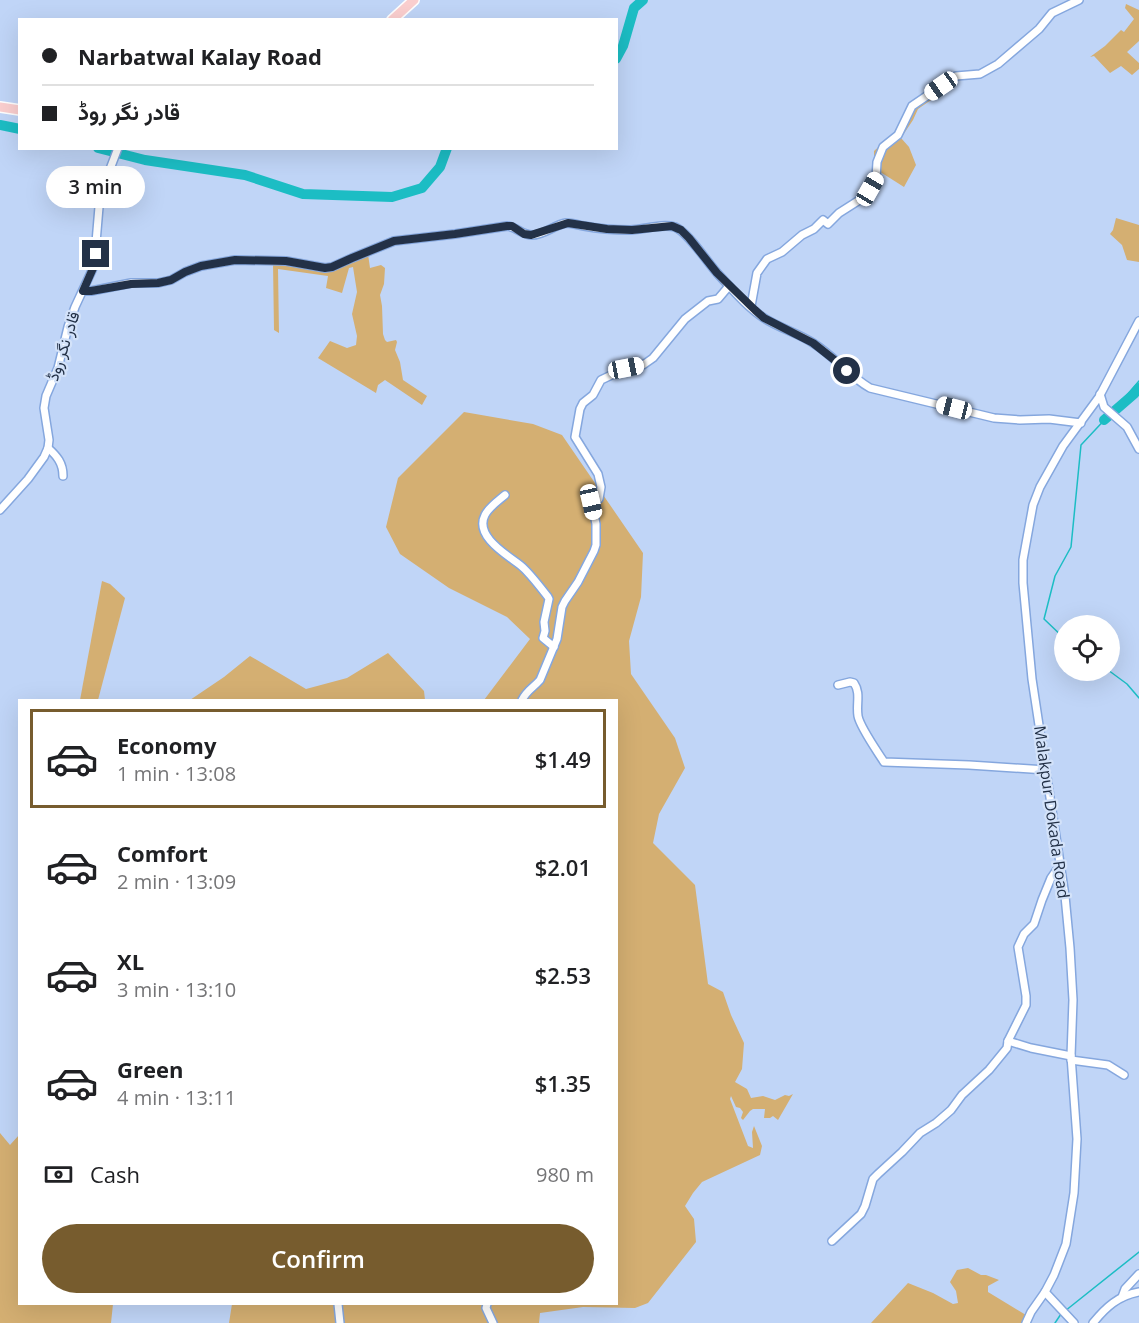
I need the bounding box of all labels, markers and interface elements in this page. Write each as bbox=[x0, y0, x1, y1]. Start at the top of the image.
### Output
text: Narbatwal Kalay Road bbox=[78, 41, 322, 71]
car bbox=[921, 68, 961, 104]
text: قادر نگر روڈ bbox=[78, 96, 180, 126]
callout: 3 min bbox=[46, 167, 146, 209]
car bbox=[853, 169, 887, 209]
text: 3 min bbox=[69, 173, 123, 200]
route end bbox=[82, 240, 109, 267]
street label: قادر نگر روڈ bbox=[41, 308, 85, 384]
car bbox=[607, 356, 645, 380]
route start bbox=[833, 357, 860, 384]
car bbox=[934, 395, 974, 421]
car bbox=[578, 482, 604, 522]
map controls bbox=[1054, 615, 1120, 681]
button: locate bbox=[1054, 615, 1120, 681]
street label: Malakpur Dokada Road bbox=[1029, 724, 1075, 900]
text: Economy bbox=[117, 730, 216, 760]
icon: car bbox=[45, 732, 99, 786]
text: $1.49 bbox=[535, 744, 591, 774]
text: 1 min · 13:08 bbox=[117, 760, 236, 787]
text: Comfort bbox=[117, 838, 208, 868]
icon: car bbox=[45, 840, 99, 894]
text: $2.01 bbox=[535, 852, 591, 882]
text: 2 min · 13:09 bbox=[117, 868, 236, 895]
text: XL bbox=[117, 946, 144, 976]
icon: car bbox=[45, 948, 99, 1002]
text: $2.53 bbox=[535, 960, 591, 990]
text: 3 min · 13:10 bbox=[117, 976, 236, 1003]
text: Green bbox=[117, 1054, 183, 1084]
icon: car bbox=[45, 1056, 99, 1110]
text: $1.35 bbox=[535, 1068, 591, 1098]
text: 4 min · 13:11 bbox=[117, 1084, 236, 1111]
icon: cash bbox=[42, 1158, 75, 1191]
text: Cash bbox=[90, 1159, 140, 1189]
text: 980 m bbox=[536, 1161, 594, 1188]
button: Confirm bbox=[42, 1224, 594, 1293]

